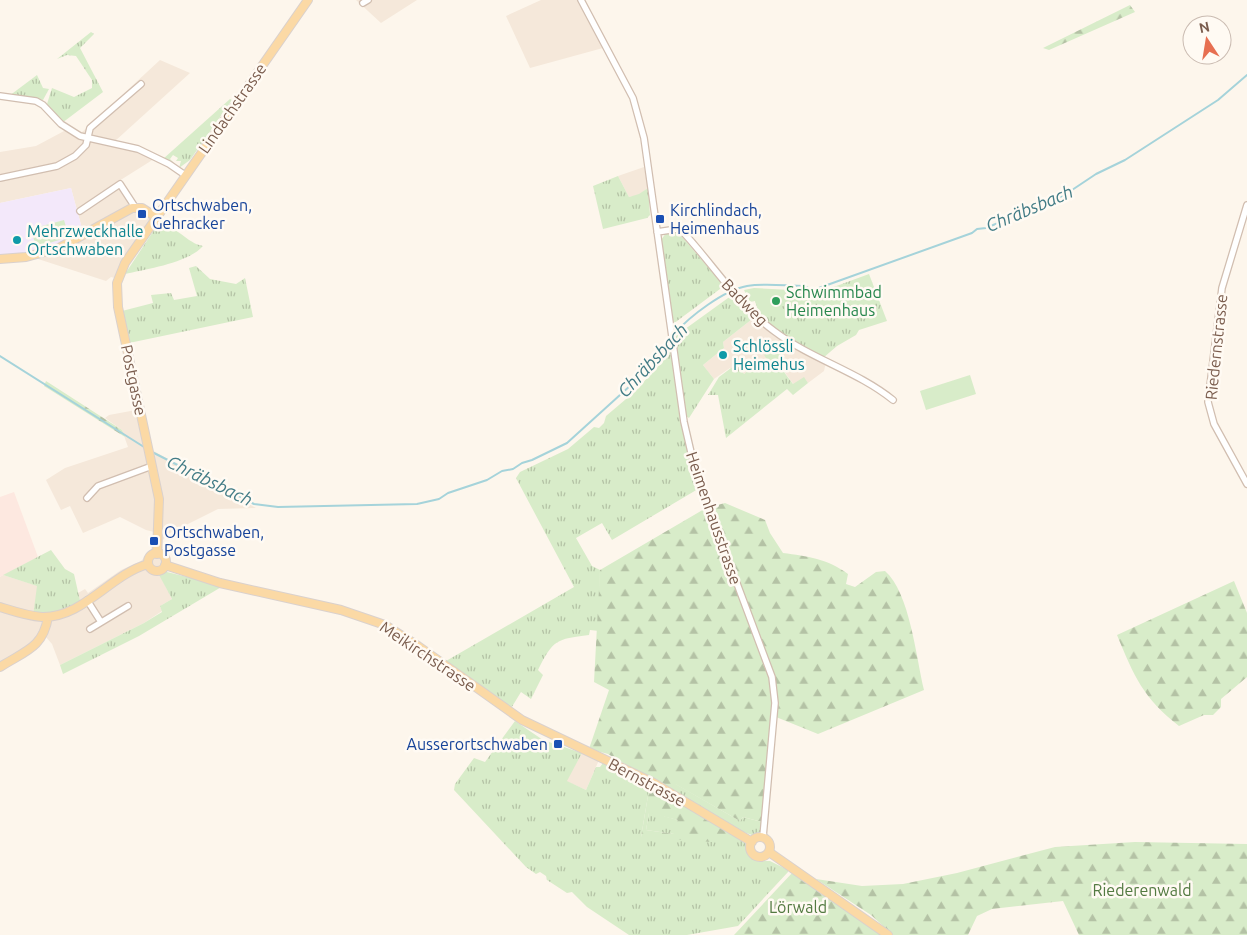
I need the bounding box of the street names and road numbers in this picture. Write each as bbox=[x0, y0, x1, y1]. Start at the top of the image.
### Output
street label: Lindachstrasse bbox=[194, 60, 270, 156]
street label: Badweg bbox=[718, 275, 772, 329]
street label: Riedernstrasse bbox=[1201, 293, 1231, 401]
street label: Postgasse bbox=[118, 343, 150, 417]
street label: Heimenhausstrasse bbox=[683, 449, 745, 587]
street label: Meikirchstrasse bbox=[377, 617, 479, 695]
street label: Bernstrasse bbox=[606, 754, 688, 810]

